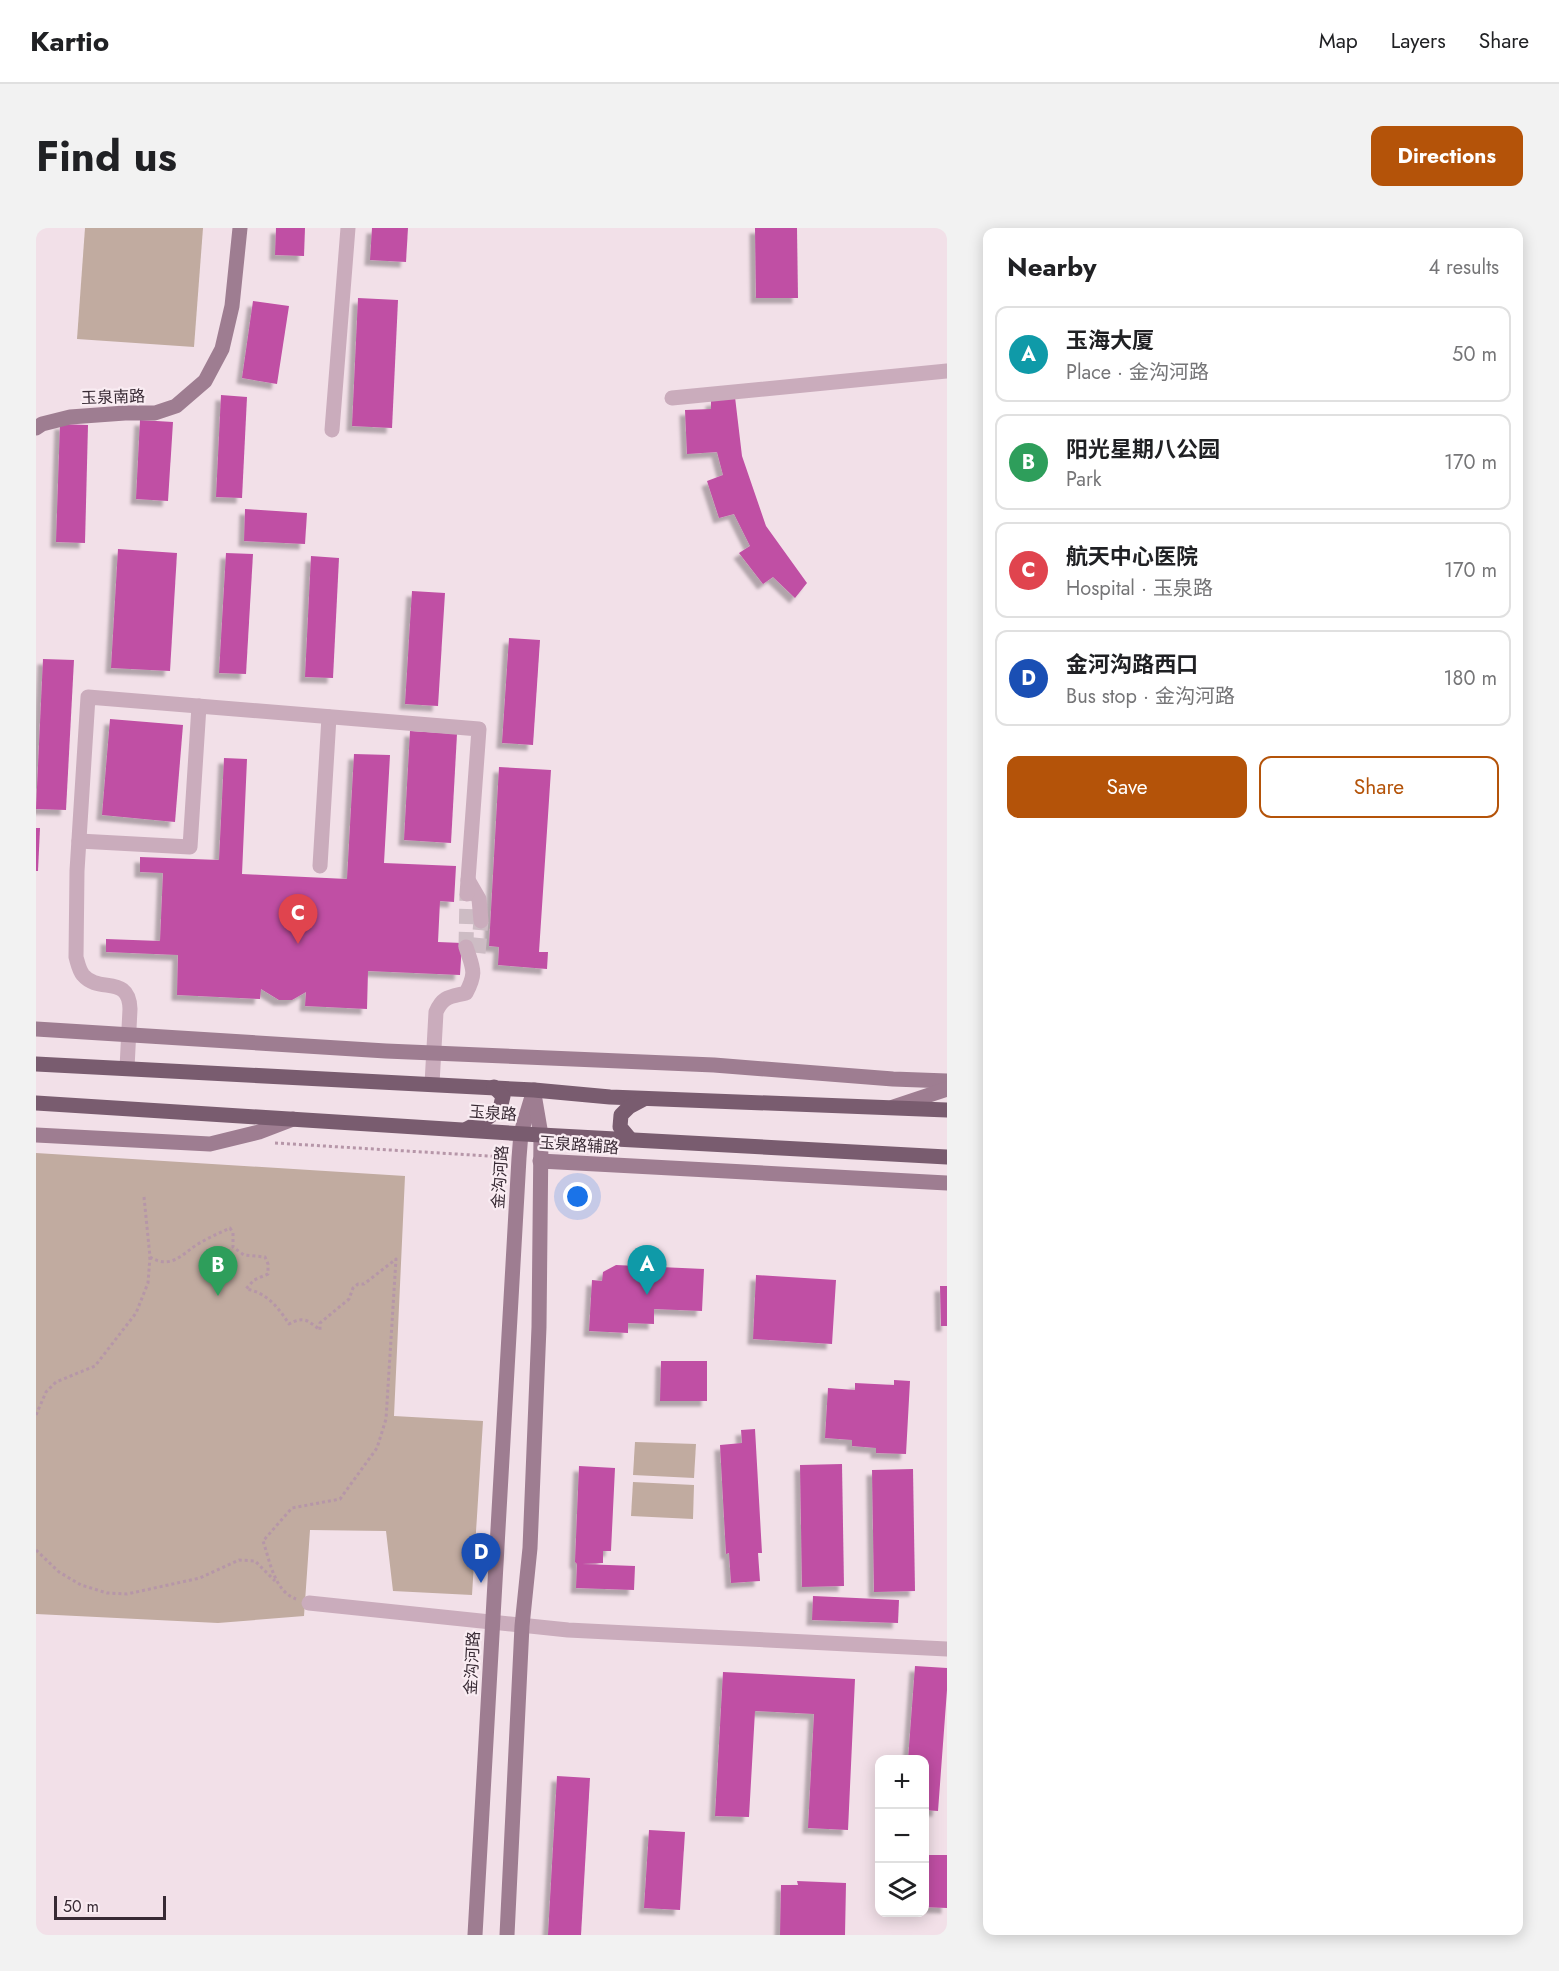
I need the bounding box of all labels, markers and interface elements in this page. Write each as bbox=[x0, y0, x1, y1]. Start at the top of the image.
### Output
text: Kartio bbox=[30, 21, 109, 62]
text: Map bbox=[1319, 26, 1358, 56]
text: Layers bbox=[1391, 26, 1446, 56]
text: Share bbox=[1479, 26, 1529, 56]
text: Find us bbox=[36, 126, 177, 187]
button: Directions bbox=[1371, 126, 1523, 186]
text: Nearby bbox=[1007, 248, 1096, 286]
text: 4 results bbox=[1428, 253, 1499, 282]
text: 玉海大厦 bbox=[1066, 324, 1154, 356]
text: A bbox=[1021, 340, 1036, 369]
text: 50 m bbox=[1452, 340, 1497, 369]
text: Place · 金沟河路 bbox=[1066, 358, 1209, 387]
street label: 玉泉南路 bbox=[81, 384, 145, 410]
text: 阳光星期八公园 bbox=[1066, 433, 1220, 465]
text: B bbox=[1022, 448, 1035, 477]
text: 170 m bbox=[1444, 448, 1497, 477]
text: Park bbox=[1066, 465, 1102, 494]
text: 航天中心医院 bbox=[1066, 540, 1198, 572]
text: C bbox=[1021, 556, 1036, 585]
text: 170 m bbox=[1444, 556, 1497, 585]
text: Hospital · 玉泉路 bbox=[1066, 574, 1213, 603]
text: 金河沟路西口 bbox=[1066, 648, 1198, 680]
text: D bbox=[1021, 664, 1036, 693]
text: 180 m bbox=[1443, 664, 1497, 693]
text: Bus stop · 金沟河路 bbox=[1066, 682, 1235, 711]
button: Save bbox=[1007, 756, 1247, 818]
button: Share bbox=[1259, 756, 1499, 818]
pin: C bbox=[278, 894, 318, 944]
street label: 玉泉路 bbox=[468, 1100, 518, 1126]
street label: 玉泉路辅路 bbox=[538, 1131, 620, 1159]
street label: 金沟河路 bbox=[486, 1144, 514, 1210]
your location bbox=[563, 1182, 592, 1211]
pin: B bbox=[198, 1246, 237, 1296]
pin: A bbox=[628, 1246, 666, 1295]
pin: D bbox=[462, 1534, 500, 1583]
street label: 金沟河路 bbox=[459, 1630, 485, 1696]
map controls bbox=[875, 1755, 929, 1917]
button: + bbox=[875, 1755, 929, 1809]
button: − bbox=[875, 1809, 929, 1863]
button: layers bbox=[875, 1863, 929, 1917]
scale bar bbox=[54, 1893, 166, 1920]
text: 50 m bbox=[63, 1895, 99, 1918]

